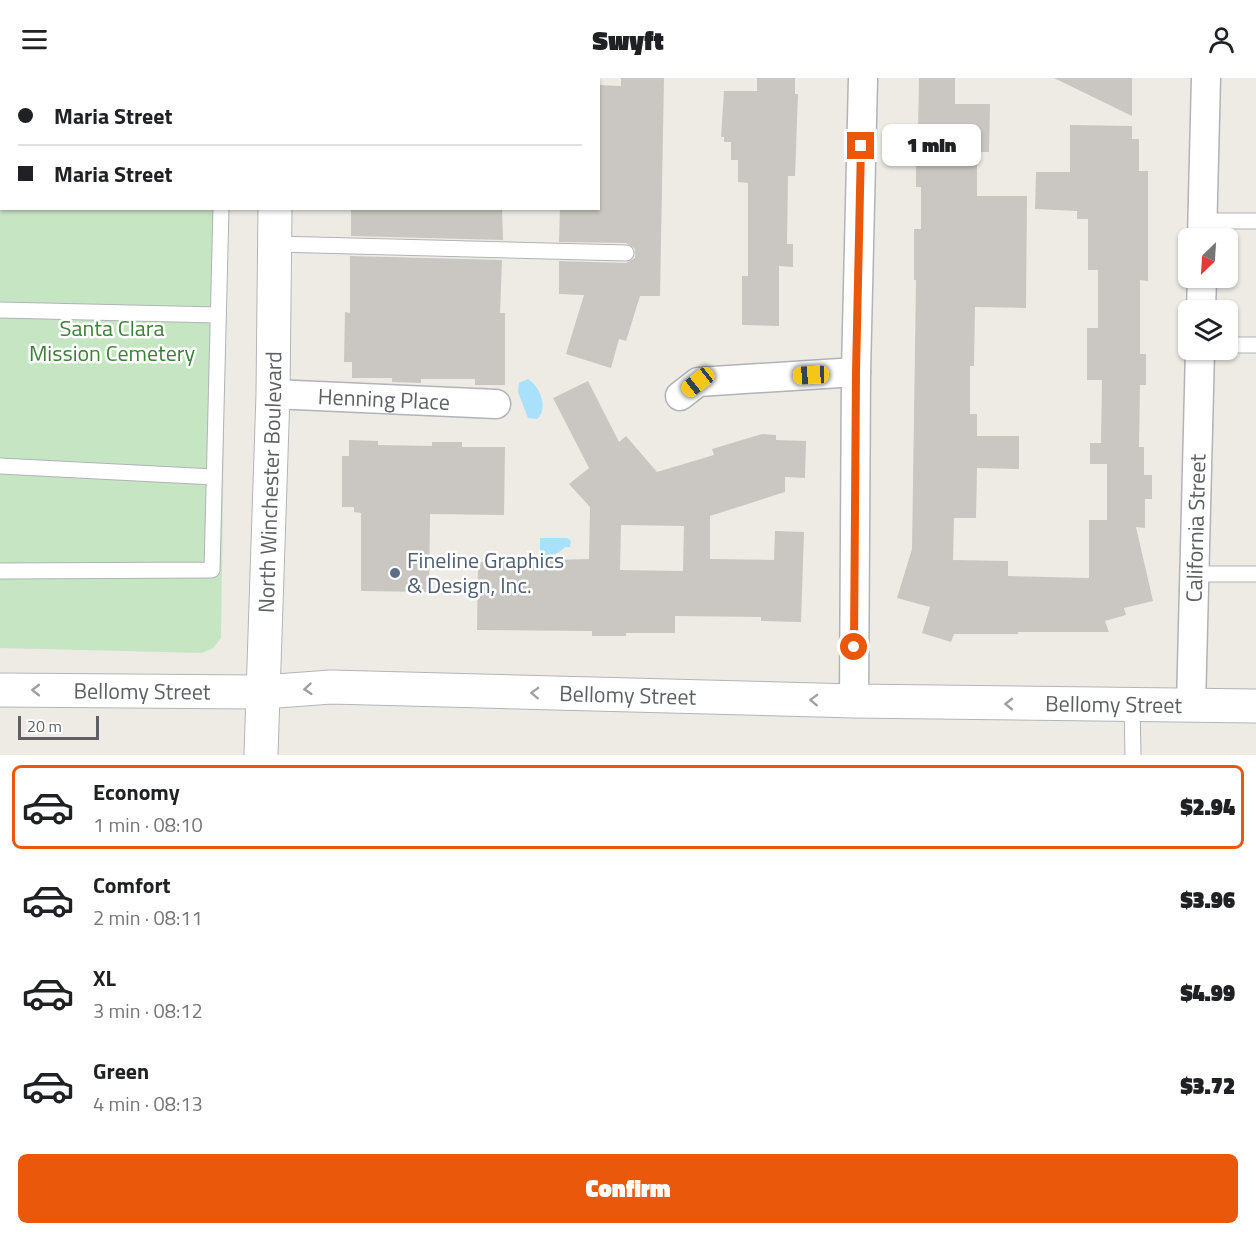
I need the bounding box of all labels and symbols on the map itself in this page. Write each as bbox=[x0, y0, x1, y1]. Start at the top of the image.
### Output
callout: 1 min bbox=[882, 125, 981, 167]
route end bbox=[847, 132, 874, 159]
north arrow bbox=[1178, 228, 1238, 288]
park label: Santa Clara Mission Cemetery bbox=[29, 311, 195, 370]
street label: North Winchester Boulevard bbox=[249, 351, 290, 614]
car bbox=[678, 364, 718, 400]
car bbox=[793, 365, 829, 385]
street label: Henning Place bbox=[317, 379, 451, 419]
street label: California Street bbox=[1177, 453, 1214, 603]
place label: Fineline Graphics & Design, Inc. bbox=[407, 543, 564, 602]
marker: Fineline Graphics & Design, Inc. bbox=[388, 566, 402, 580]
route start bbox=[840, 633, 867, 660]
street label: Bellomy Street bbox=[73, 674, 211, 709]
street label: Bellomy Street bbox=[559, 676, 697, 714]
one-way arrow bbox=[303, 682, 313, 695]
one-way arrow bbox=[32, 684, 41, 697]
street label: Bellomy Street bbox=[1045, 686, 1183, 722]
one-way arrow bbox=[530, 687, 539, 699]
one-way arrow bbox=[809, 694, 818, 707]
one-way arrow bbox=[1004, 697, 1013, 710]
scale bar bbox=[18, 713, 99, 740]

